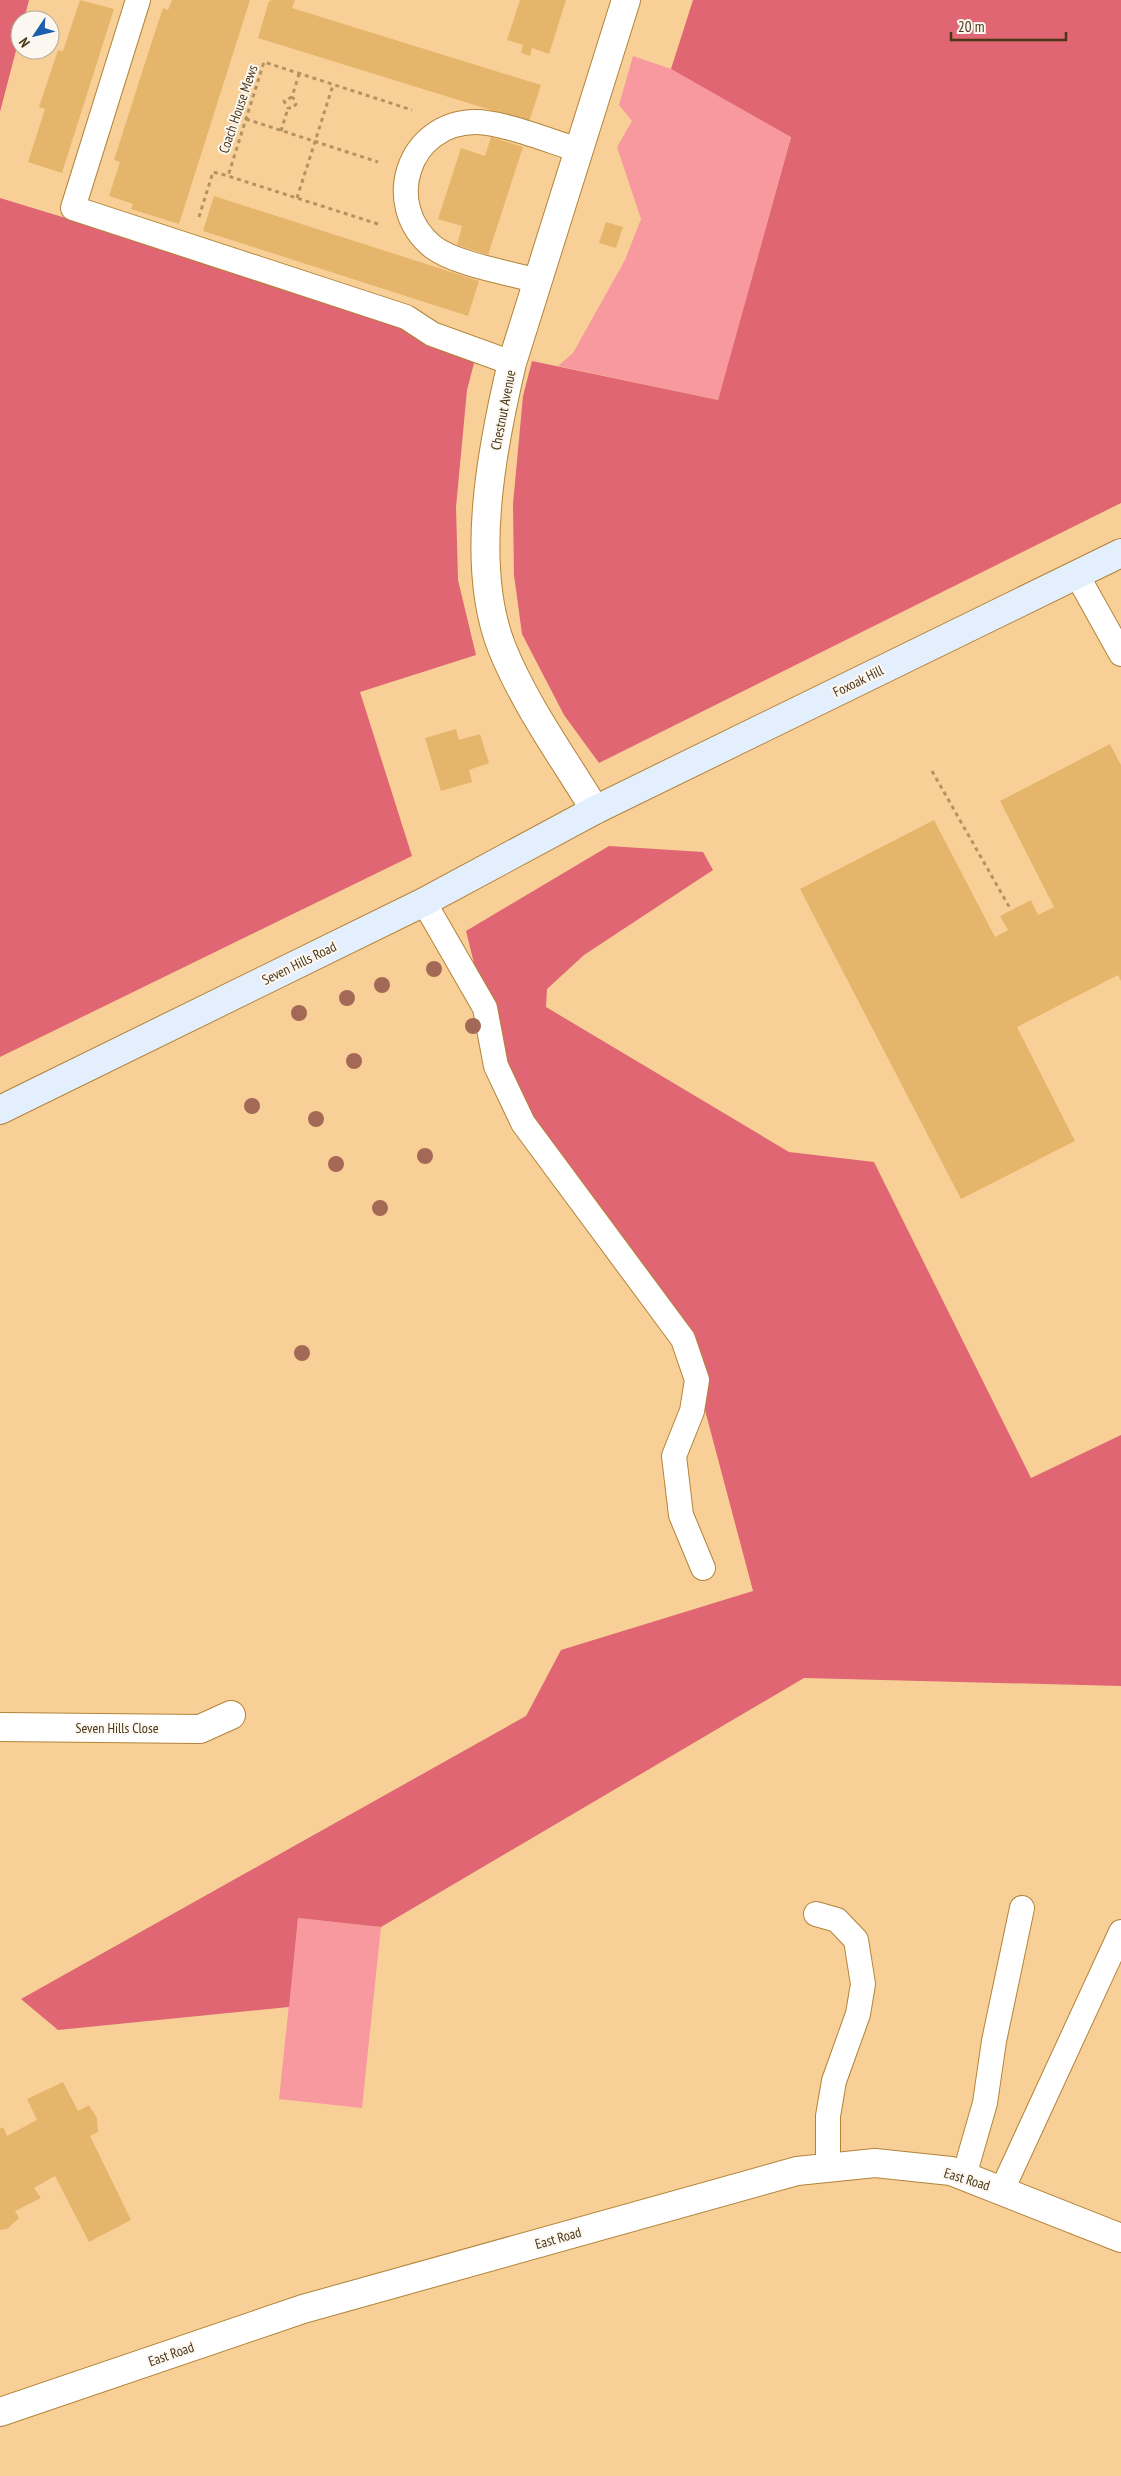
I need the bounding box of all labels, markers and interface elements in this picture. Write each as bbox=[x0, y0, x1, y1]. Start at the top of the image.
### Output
north arrow bbox=[10, 10, 60, 60]
scale bar bbox=[951, 10, 1066, 42]
text: 20 m bbox=[958, 17, 984, 36]
text: N bbox=[15, 34, 34, 51]
street label: Coach House Mews bbox=[214, 62, 262, 156]
street label: Chestnut Avenue bbox=[486, 368, 520, 451]
street label: Foxoak Hill bbox=[830, 661, 887, 701]
street label: Seven Hills Road bbox=[259, 937, 339, 989]
street label: Seven Hills Close bbox=[76, 1719, 159, 1737]
street label: East Road bbox=[942, 2164, 992, 2194]
street label: East Road bbox=[533, 2223, 583, 2253]
street label: East Road bbox=[146, 2338, 196, 2370]

